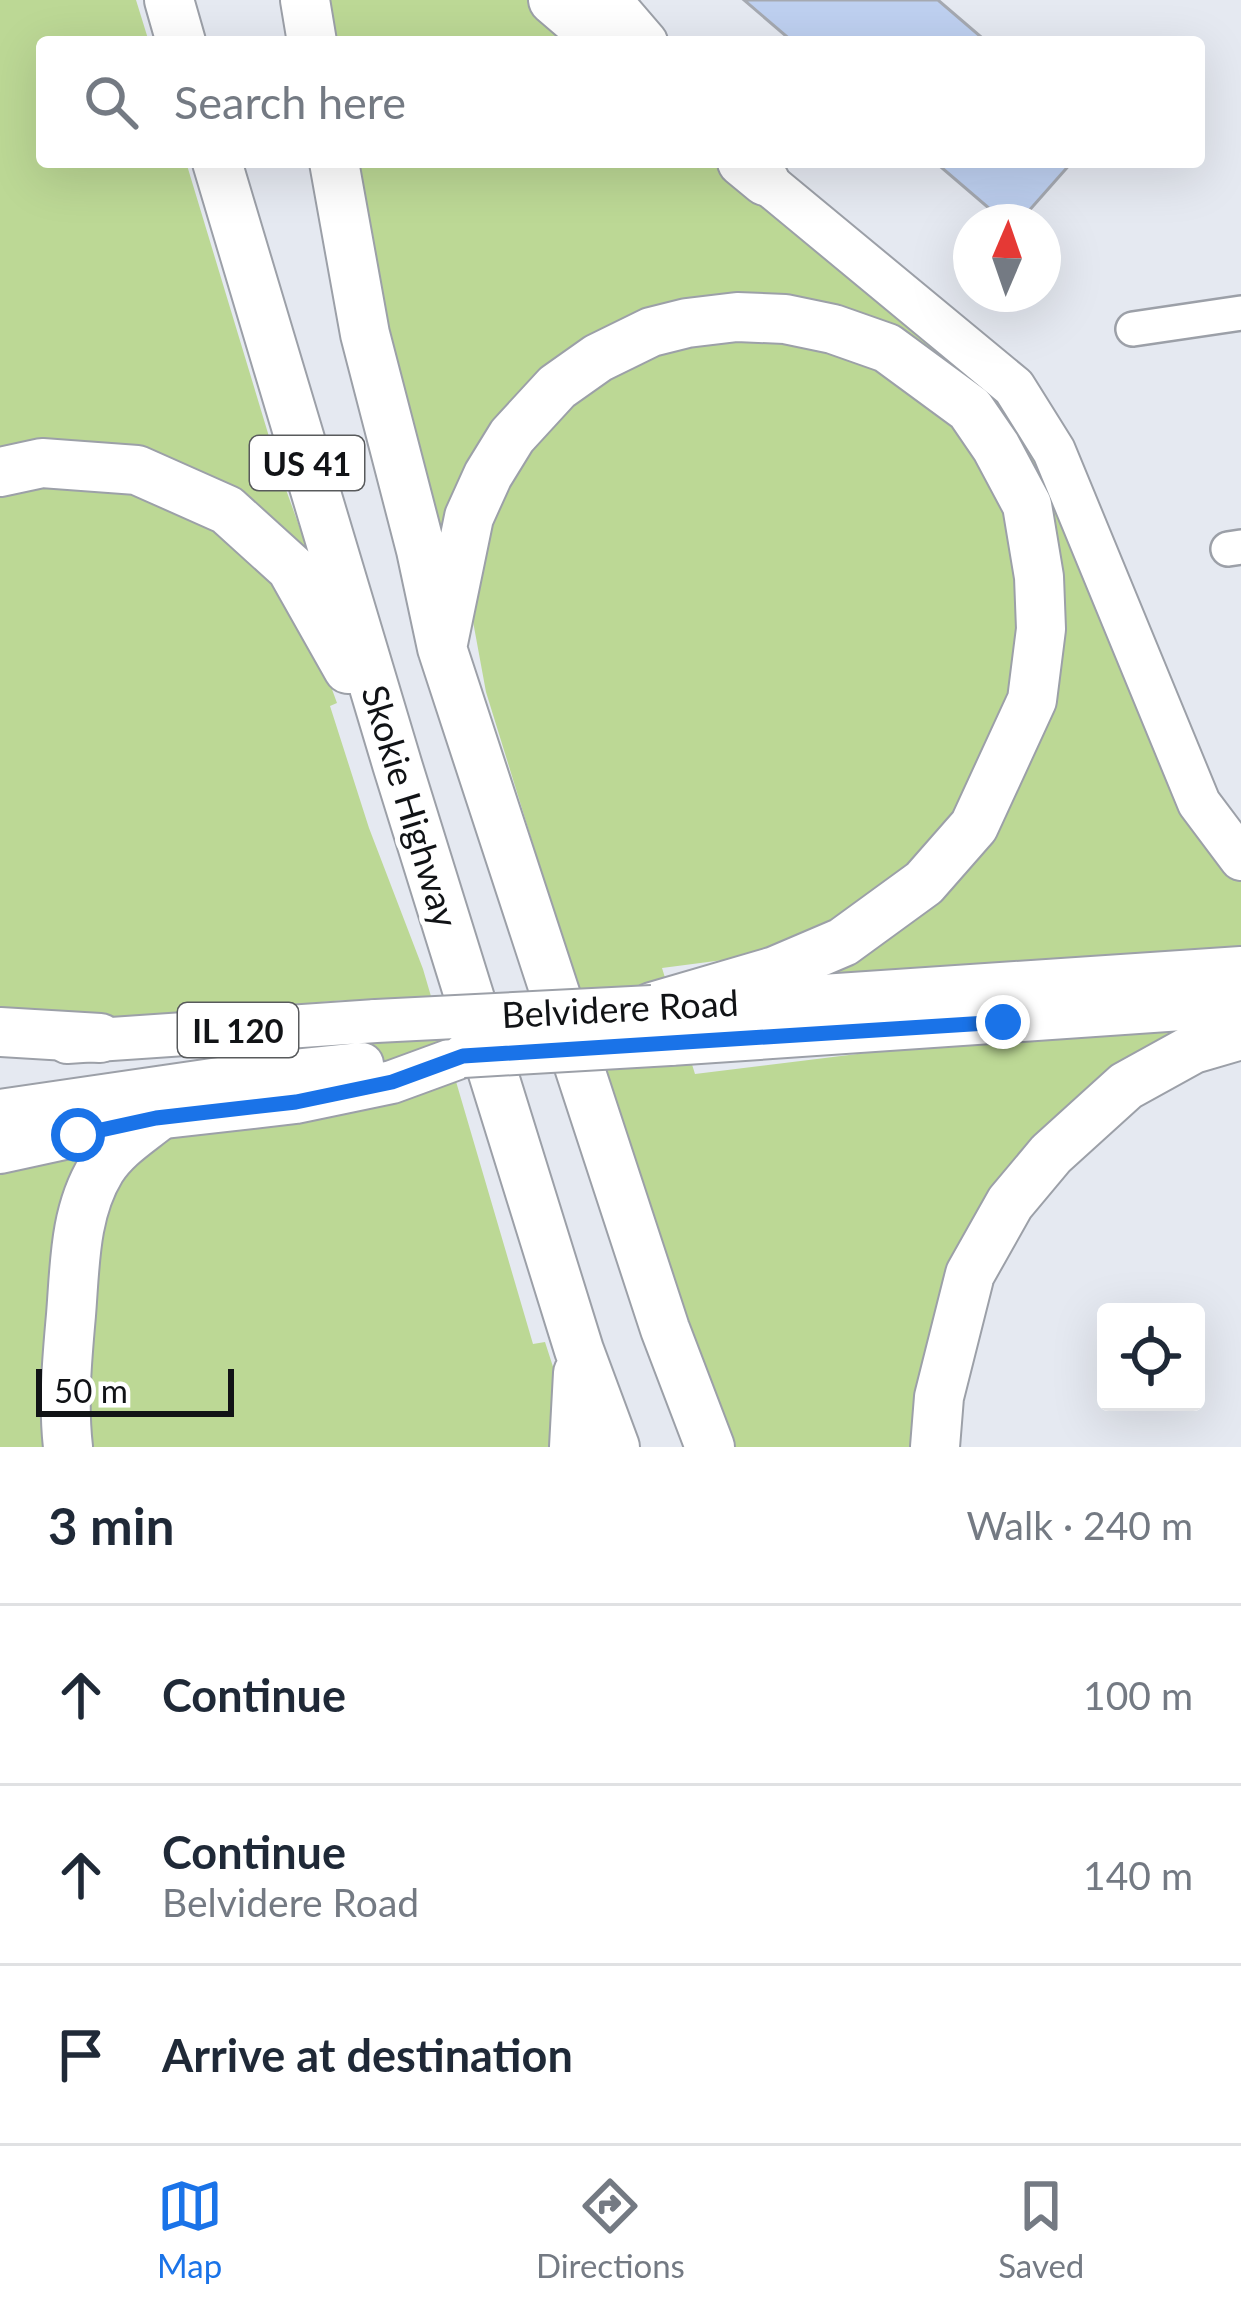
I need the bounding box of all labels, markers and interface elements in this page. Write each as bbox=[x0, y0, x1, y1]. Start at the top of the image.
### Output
search box bbox=[36, 36, 1205, 168]
icon: search bbox=[78, 69, 144, 135]
text: Search here bbox=[174, 75, 406, 129]
north arrow bbox=[953, 204, 1061, 312]
road number: US 41 bbox=[250, 436, 364, 490]
street label: Skokie Highway bbox=[353, 680, 469, 933]
street label: Belvidere Road bbox=[500, 980, 740, 1036]
route end bbox=[976, 995, 1030, 1049]
road number: IL 120 bbox=[178, 1003, 298, 1057]
route start bbox=[51, 1108, 105, 1162]
map controls bbox=[1097, 1303, 1205, 1411]
button: locate bbox=[1097, 1303, 1205, 1411]
scale bar bbox=[36, 1363, 234, 1416]
text: 50 m bbox=[54, 1370, 128, 1410]
text: 3 min bbox=[48, 1495, 174, 1556]
text: Walk · 240 m bbox=[966, 1502, 1193, 1548]
icon: ahead bbox=[48, 1662, 114, 1728]
text: Continue bbox=[162, 1668, 346, 1722]
text: 100 m bbox=[1083, 1672, 1193, 1718]
text: Continue bbox=[162, 1825, 346, 1879]
icon: ahead bbox=[48, 1842, 114, 1908]
text: 140 m bbox=[1083, 1852, 1193, 1898]
text: Belvidere Road bbox=[162, 1879, 419, 1925]
icon: arrive bbox=[48, 2022, 114, 2088]
text: Arrive at destination bbox=[162, 2028, 573, 2082]
tab: Map bbox=[157, 2173, 223, 2285]
tab: Directions bbox=[536, 2173, 685, 2285]
tab: Saved bbox=[998, 2173, 1084, 2285]

